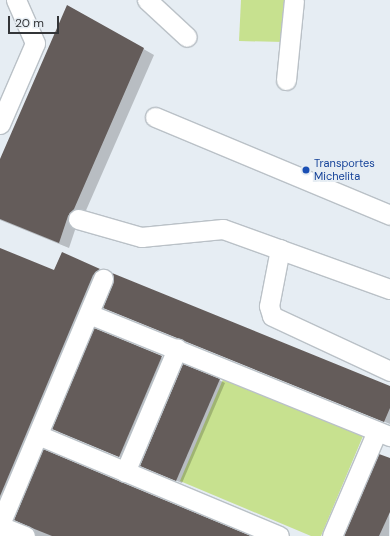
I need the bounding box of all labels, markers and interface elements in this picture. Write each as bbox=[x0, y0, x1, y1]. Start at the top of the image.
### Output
scale bar bbox=[10, 8, 61, 34]
text: 20 m bbox=[15, 15, 44, 31]
place label: Transportes Michelita bbox=[314, 157, 375, 183]
marker: Transportes Michelita bbox=[301, 165, 311, 175]

